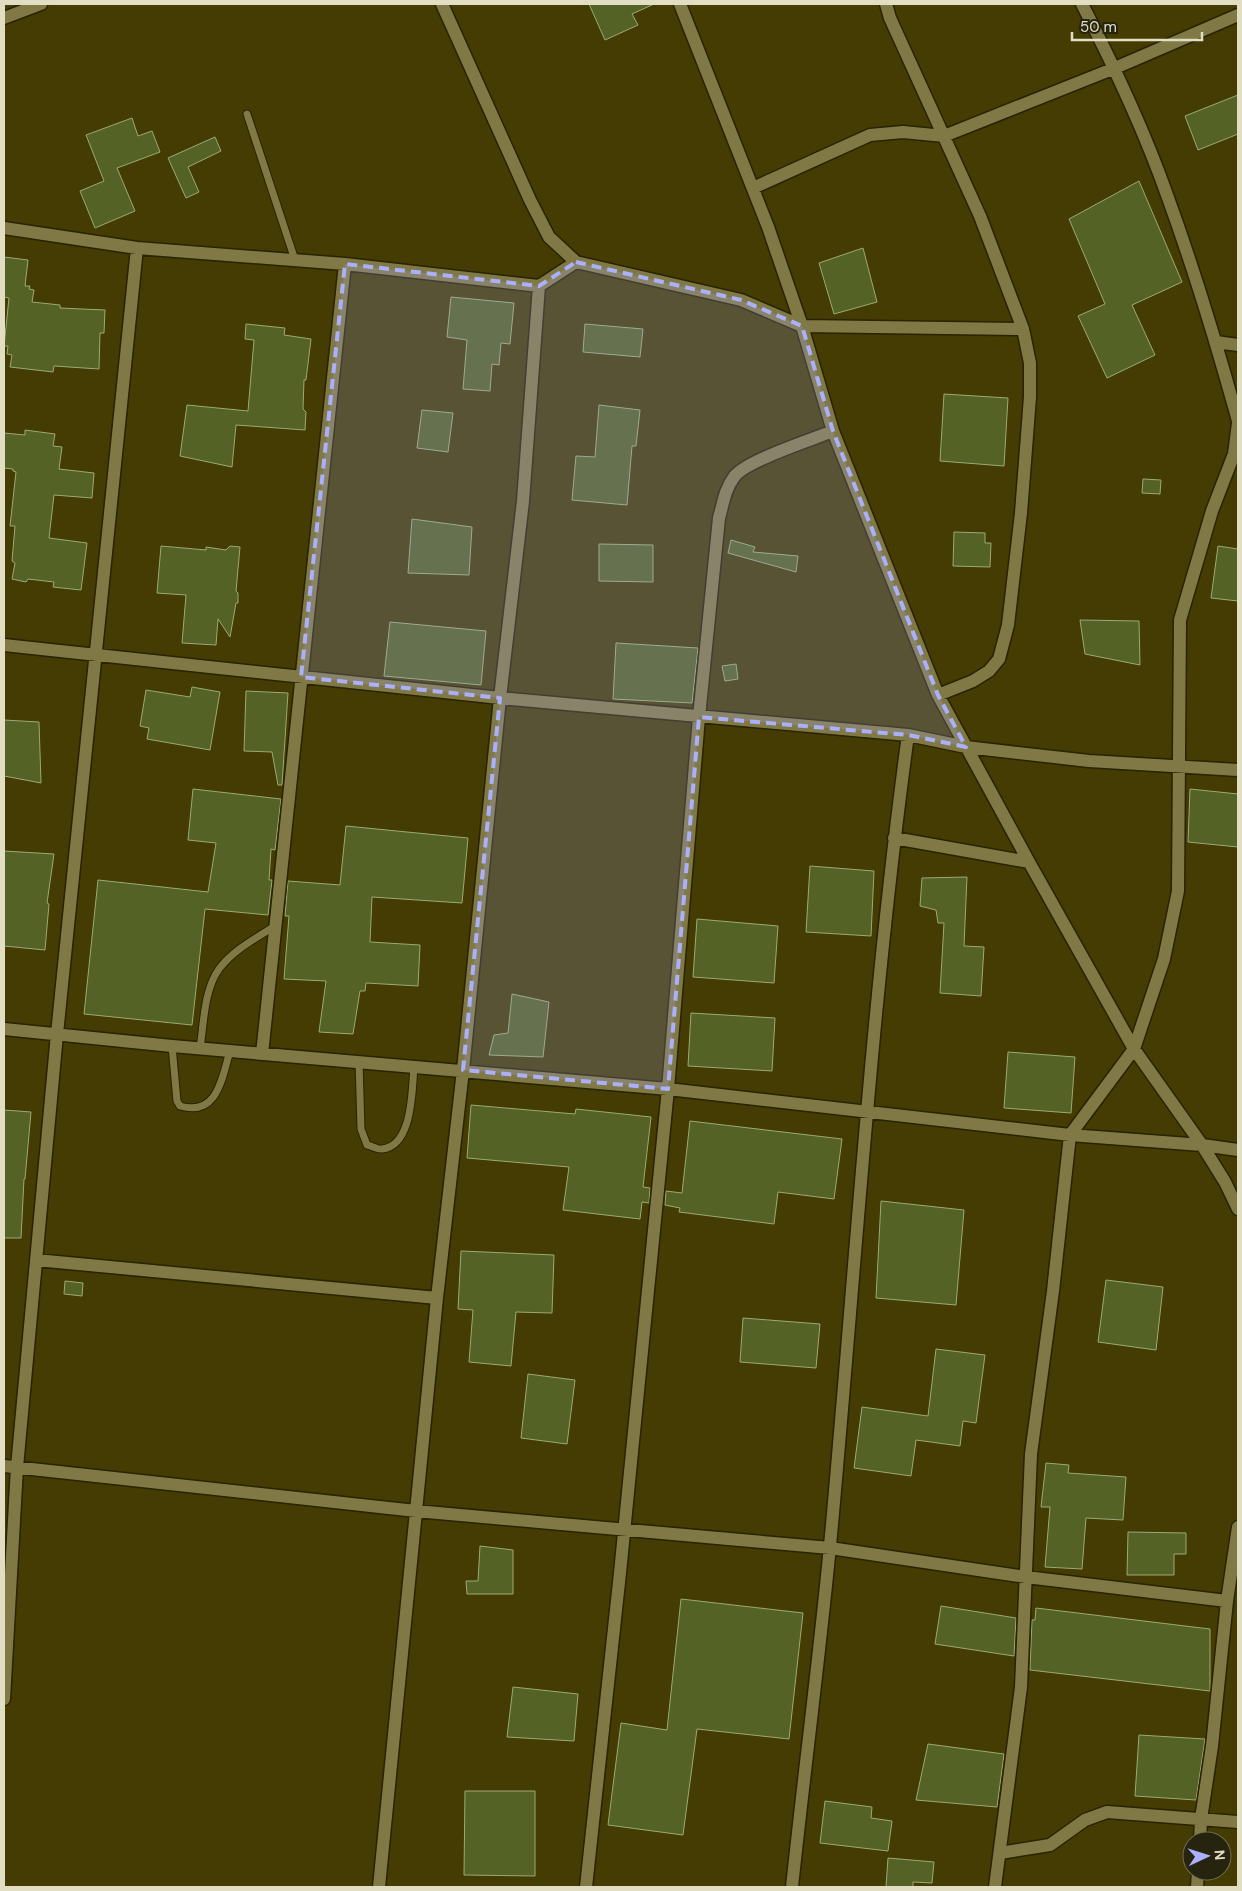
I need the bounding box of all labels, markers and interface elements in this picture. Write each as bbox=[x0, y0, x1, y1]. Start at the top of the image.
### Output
scale bar bbox=[1072, 10, 1202, 42]
text: 50 m bbox=[1080, 17, 1117, 37]
north arrow bbox=[1182, 1831, 1232, 1881]
text: N bbox=[1211, 1849, 1229, 1861]

